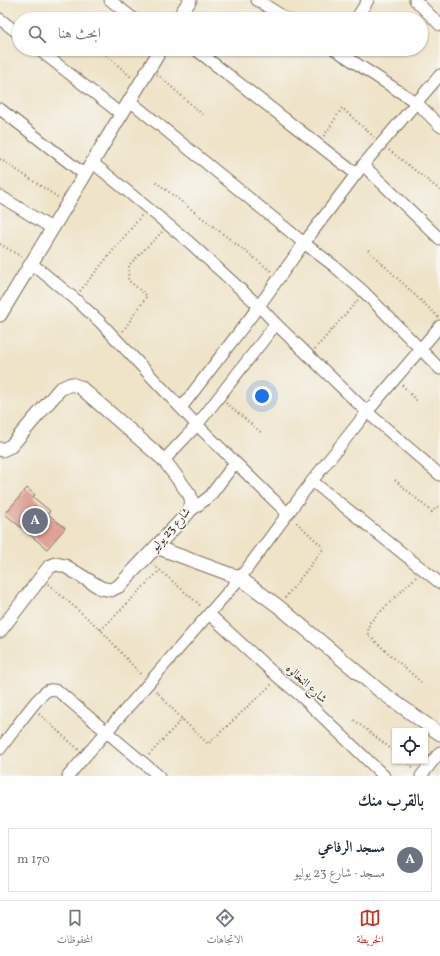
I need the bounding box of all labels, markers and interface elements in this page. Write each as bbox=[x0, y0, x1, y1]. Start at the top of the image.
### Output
search box bbox=[12, 12, 428, 56]
icon: search bbox=[26, 23, 48, 45]
text: ابحث هنا bbox=[58, 24, 101, 45]
your location bbox=[252, 386, 272, 406]
street label: شارع 23 يوليو bbox=[147, 504, 196, 557]
pin: A bbox=[22, 506, 48, 536]
street label: شارع النخالوه bbox=[280, 661, 330, 709]
map controls bbox=[392, 728, 428, 764]
button: locate bbox=[392, 728, 428, 764]
text: بالقرب منك bbox=[358, 790, 424, 813]
text: مسجد الرفاعي bbox=[318, 838, 385, 859]
text: 170 m bbox=[17, 851, 50, 869]
text: A bbox=[405, 851, 415, 869]
text: مسجد · شارع 23 يوليو bbox=[294, 865, 385, 883]
tab: المحفوظات bbox=[57, 907, 93, 950]
tab: الاتجاهات bbox=[206, 907, 243, 950]
tab: الخريطة bbox=[357, 907, 383, 950]

